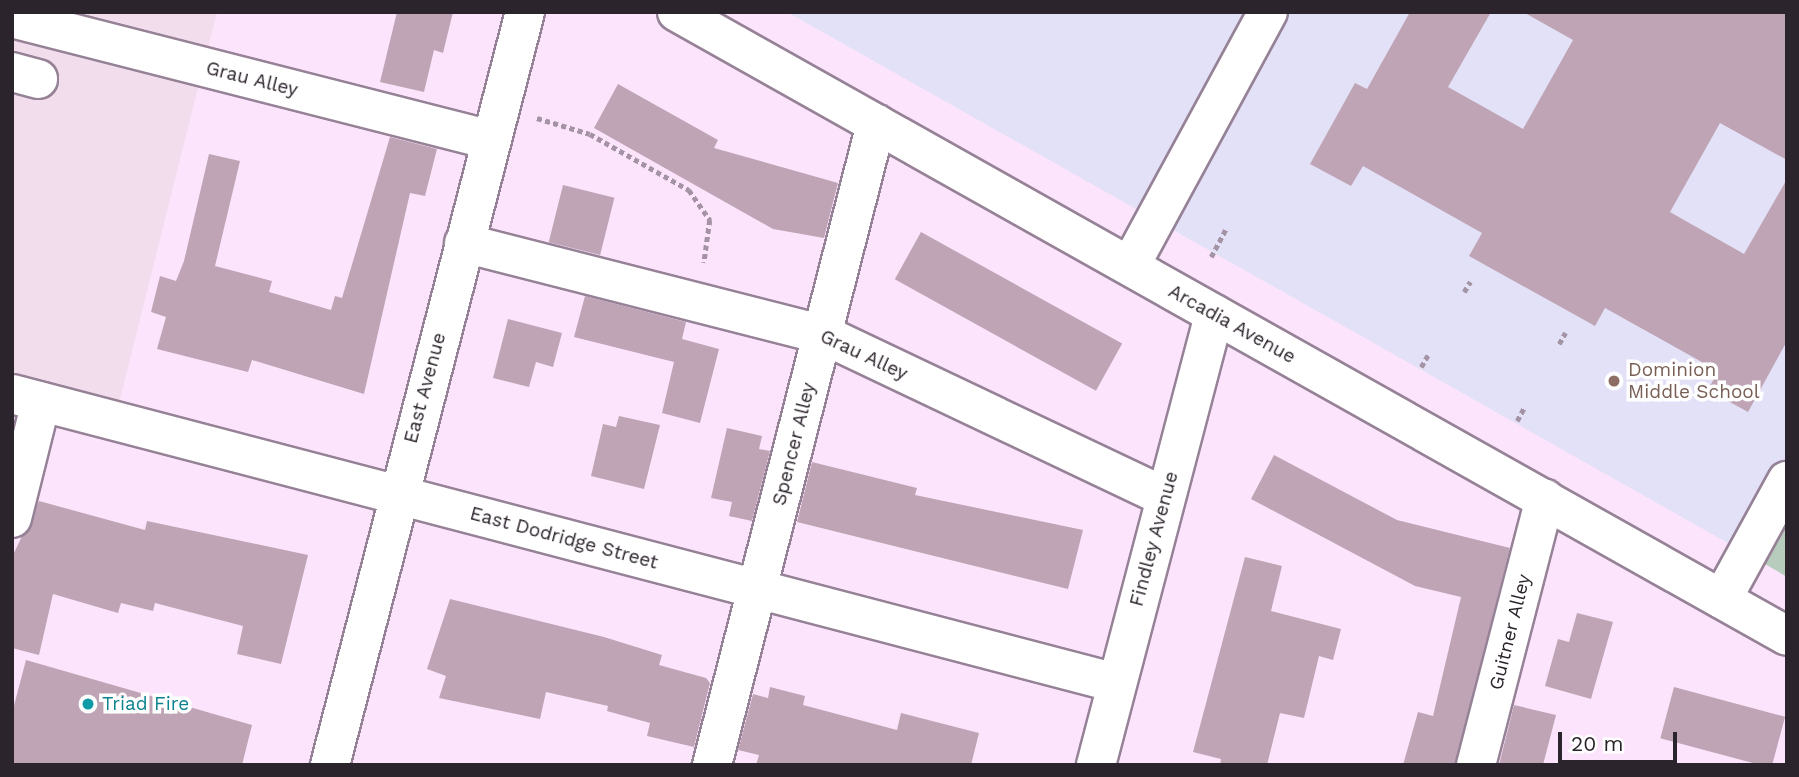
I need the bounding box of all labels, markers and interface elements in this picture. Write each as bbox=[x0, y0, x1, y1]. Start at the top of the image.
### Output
street label: Grau Alley bbox=[203, 56, 301, 102]
street label: Arcadia Avenue bbox=[1164, 279, 1300, 369]
street label: Grau Alley bbox=[816, 325, 912, 385]
street label: East Avenue bbox=[399, 330, 451, 446]
place label: Dominion Middle School bbox=[1628, 359, 1760, 403]
marker: Dominion Middle School bbox=[1606, 373, 1622, 389]
street label: Spencer Alley bbox=[768, 380, 820, 508]
street label: Findley Avenue bbox=[1125, 468, 1183, 610]
street label: East Dodridge Street bbox=[467, 502, 661, 574]
street label: Guitner Alley bbox=[1484, 571, 1536, 693]
place label: Triad Fire bbox=[102, 693, 189, 715]
marker: Triad Fire bbox=[80, 696, 96, 712]
scale bar bbox=[1561, 718, 1680, 762]
text: 20 m bbox=[1571, 731, 1623, 756]

